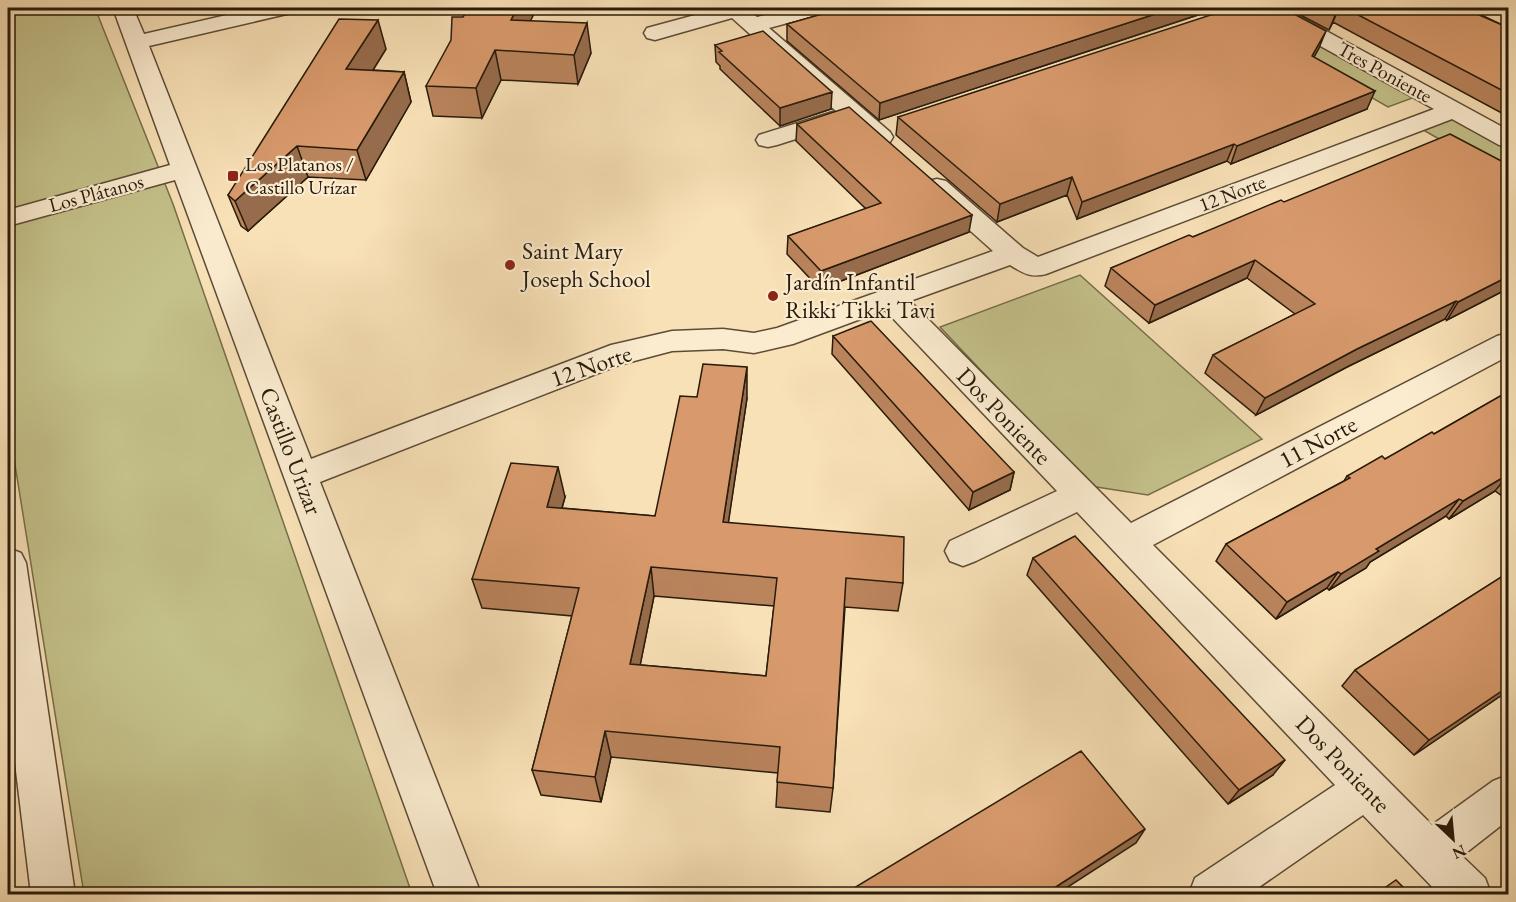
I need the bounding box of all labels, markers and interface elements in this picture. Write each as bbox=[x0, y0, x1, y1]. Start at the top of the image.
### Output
street label: Tres Poniente bbox=[1333, 35, 1437, 109]
place label: Los Platanos / Castillo Urízar bbox=[245, 151, 357, 200]
street label: Los Plátanos bbox=[46, 168, 146, 218]
street label: 12 Norte bbox=[1195, 168, 1269, 218]
marker: Los Platanos / Castillo Urízar bbox=[226, 169, 240, 183]
place label: Saint Mary Joseph School bbox=[520, 235, 651, 294]
marker: Saint Mary Joseph School bbox=[503, 258, 517, 272]
place label: Jardín Infantil Rikki Tikki Tavi bbox=[783, 266, 936, 325]
marker: Jardín Infantil Rikki Tikki Tavi bbox=[766, 289, 780, 303]
street label: 12 Norte bbox=[546, 337, 635, 394]
street label: Dos Poniente bbox=[950, 360, 1059, 471]
street label: Castillo Urizar bbox=[253, 383, 330, 519]
street label: 11 Norte bbox=[1274, 408, 1362, 475]
street label: Dos Poniente bbox=[1289, 708, 1398, 819]
north arrow bbox=[1423, 809, 1483, 869]
text: N bbox=[1449, 840, 1470, 864]

